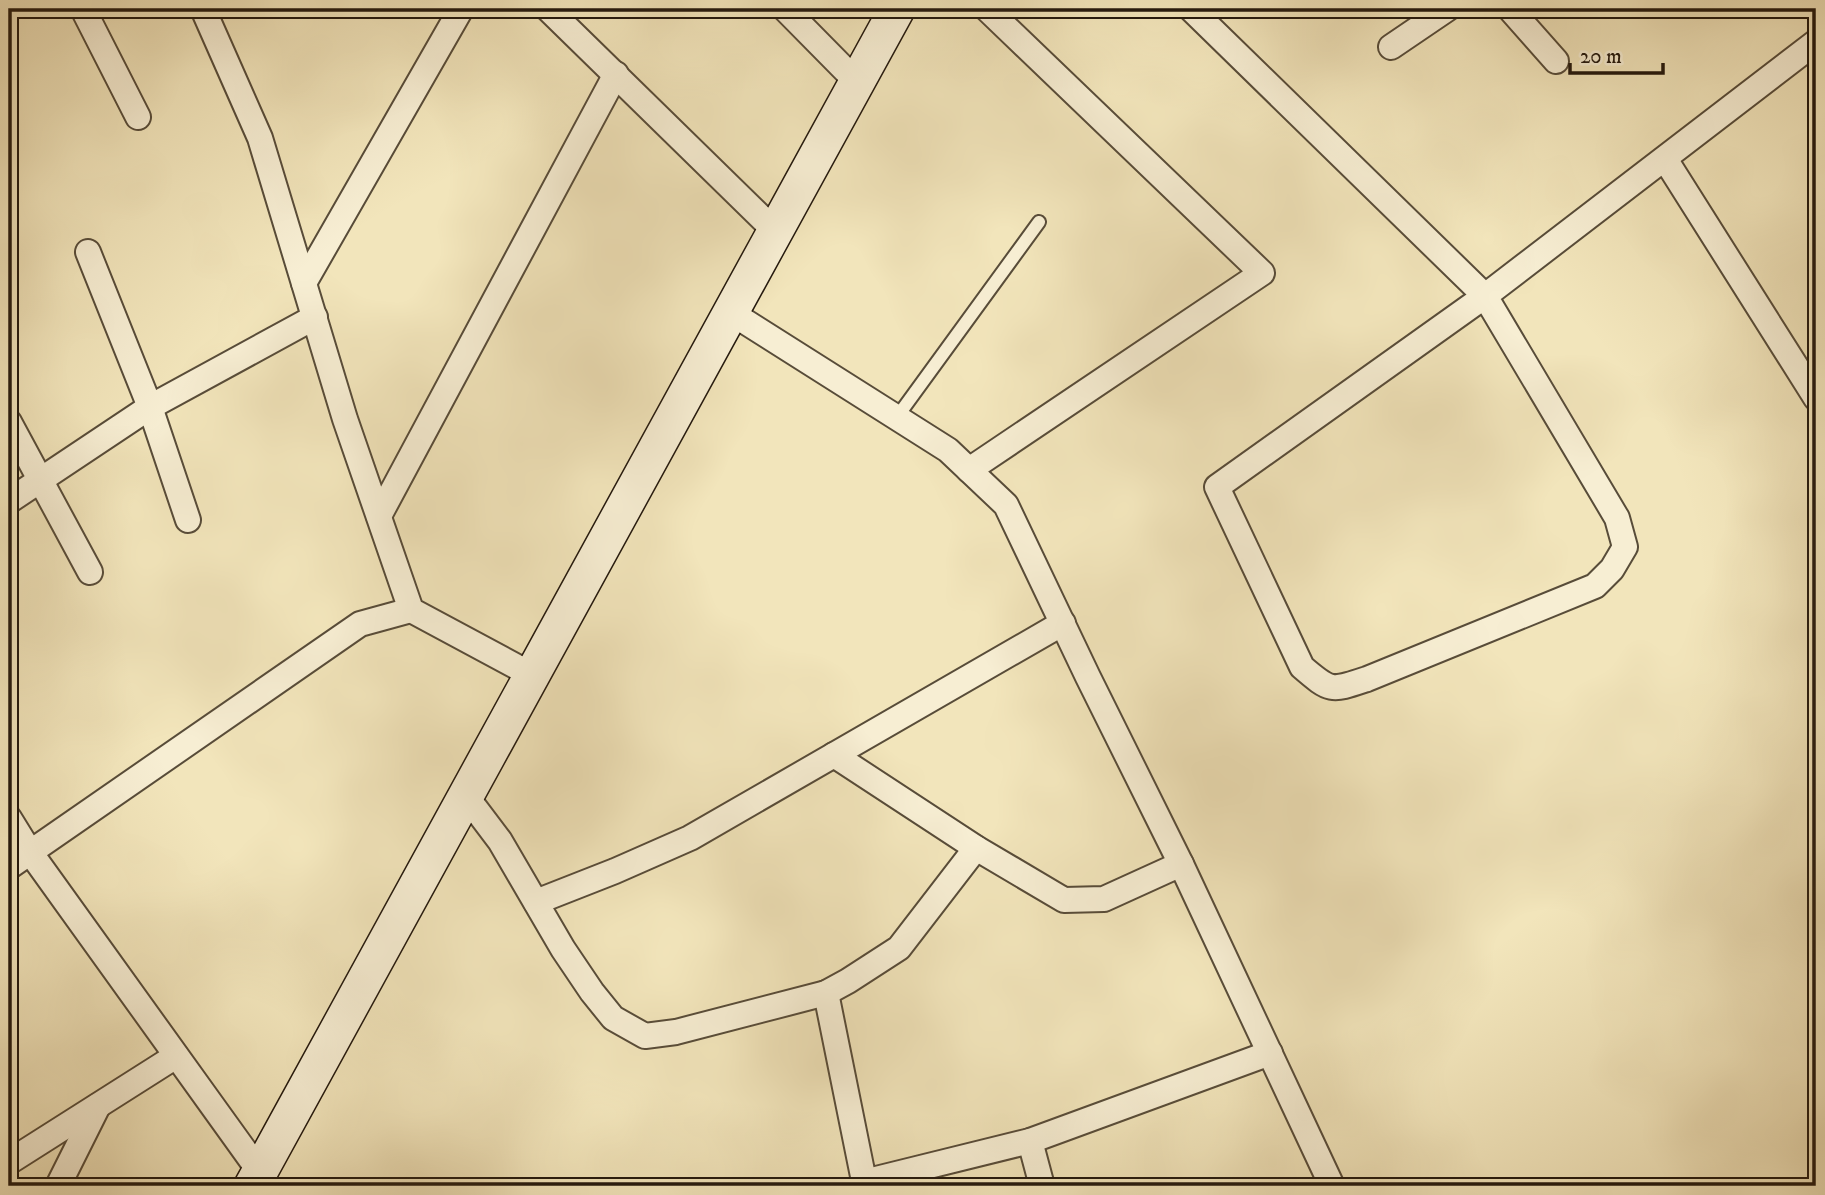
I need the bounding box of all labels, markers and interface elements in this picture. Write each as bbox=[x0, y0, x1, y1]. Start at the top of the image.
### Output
scale bar bbox=[1570, 32, 1662, 76]
text: 20 m bbox=[1580, 44, 1622, 70]

